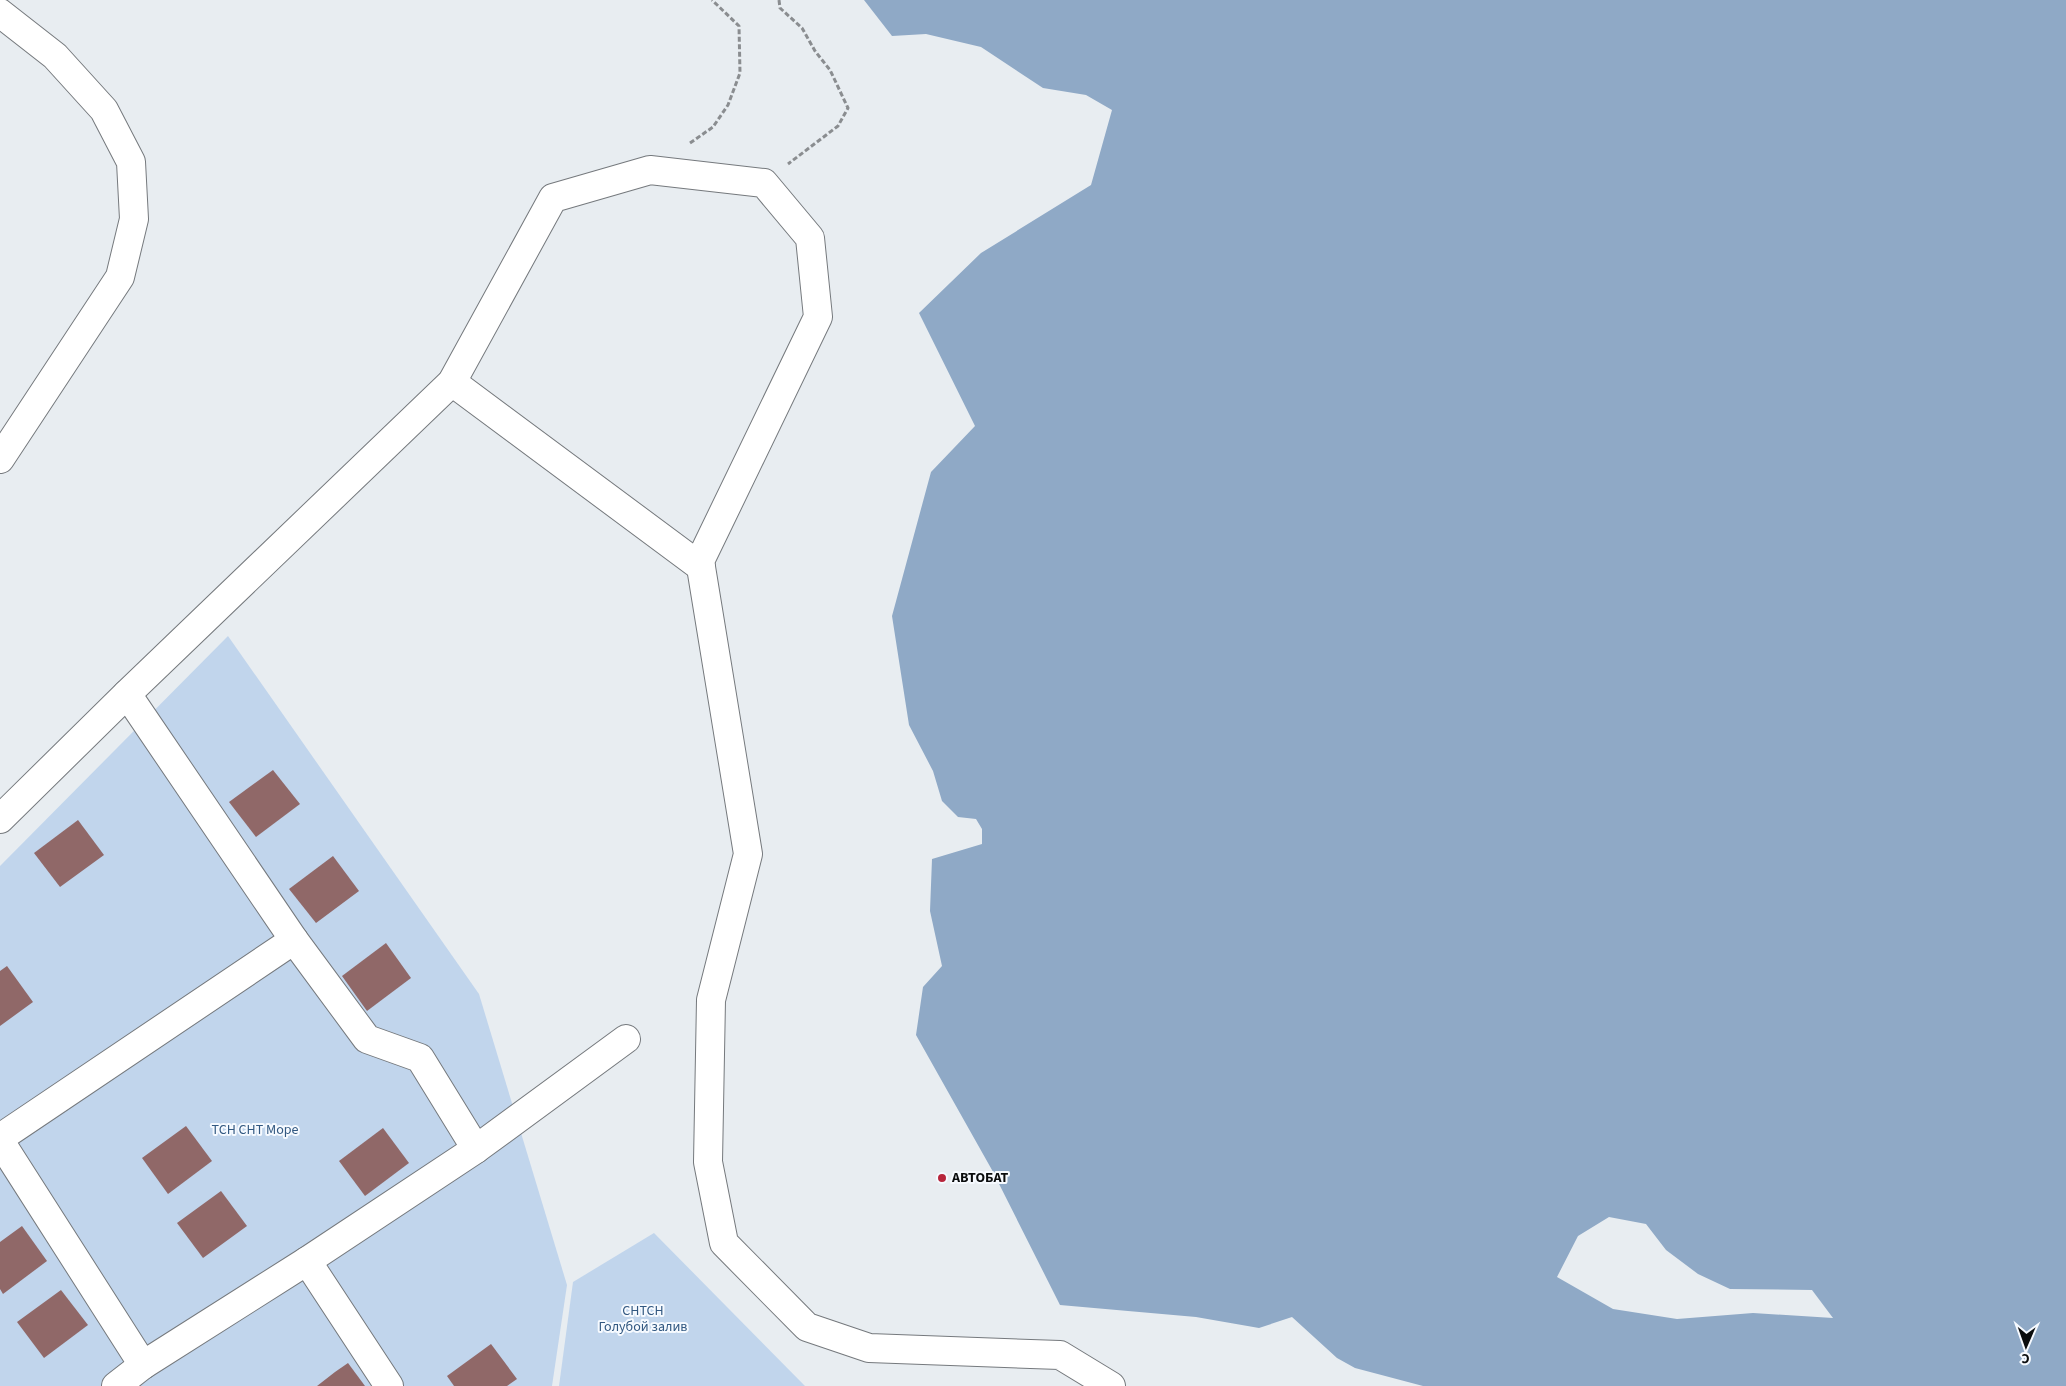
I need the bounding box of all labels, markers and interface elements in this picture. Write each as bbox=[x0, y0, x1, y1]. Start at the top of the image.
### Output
park label: ТСН СНТ Море bbox=[211, 1120, 299, 1140]
place label: АВТОБАТ bbox=[951, 1168, 1008, 1188]
marker: АВТОБАТ bbox=[936, 1172, 948, 1184]
park label: СНТСН Голубой залив bbox=[599, 1301, 687, 1337]
north arrow bbox=[2001, 1321, 2051, 1371]
text: С bbox=[2021, 1348, 2030, 1368]

